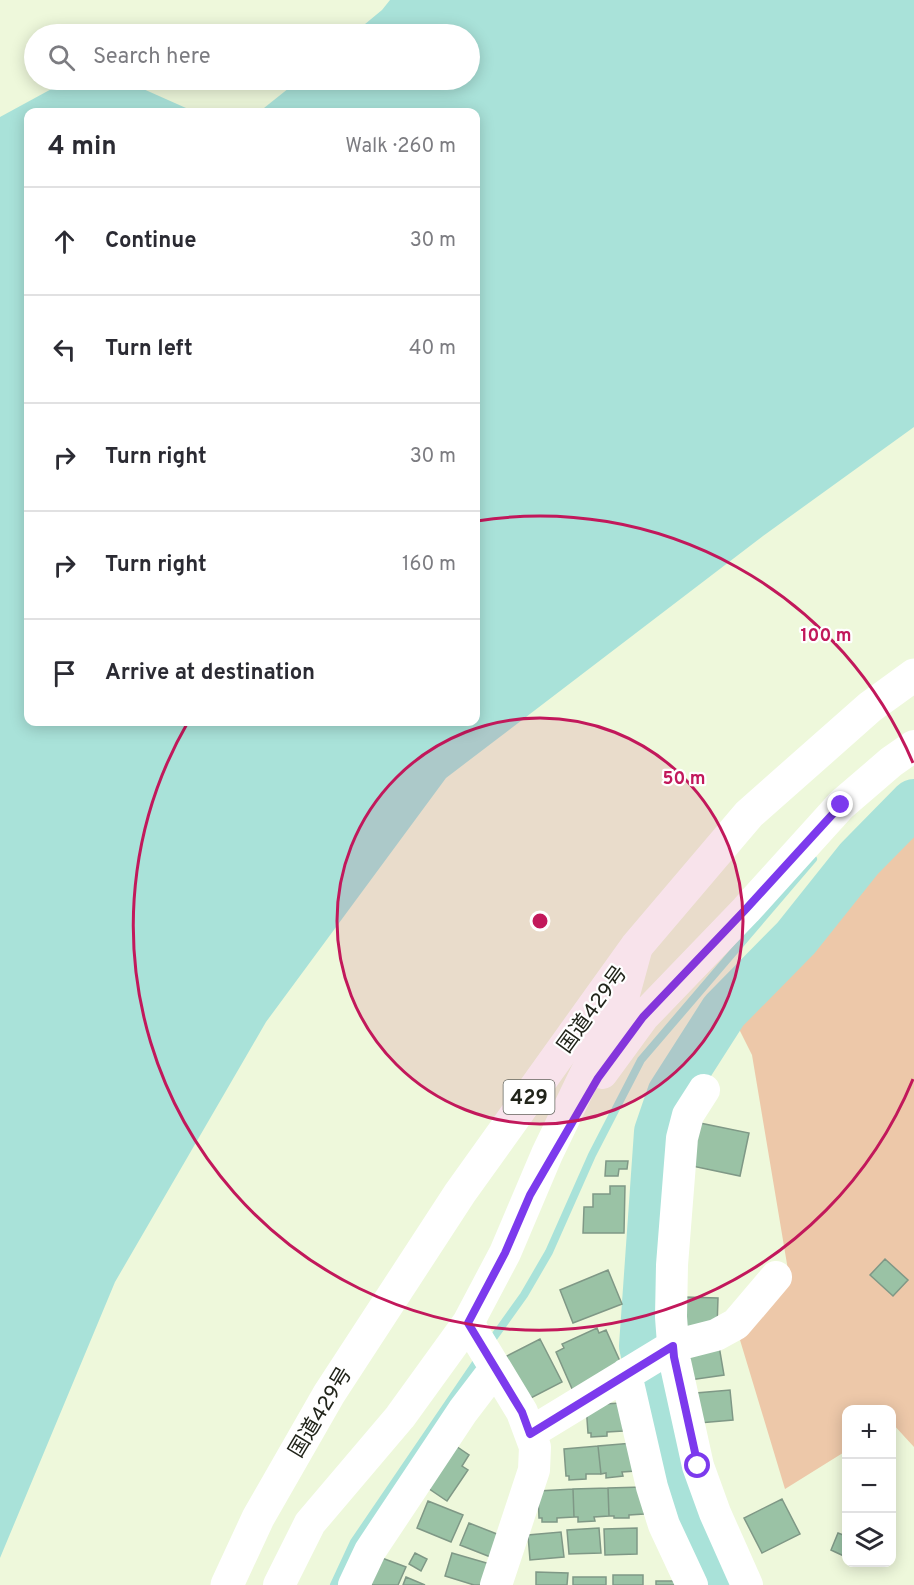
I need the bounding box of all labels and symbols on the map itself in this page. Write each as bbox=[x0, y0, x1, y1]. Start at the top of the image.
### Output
text: 100 m bbox=[800, 625, 852, 648]
text: 50 m bbox=[662, 768, 706, 791]
route end bbox=[827, 791, 853, 817]
centre of rings bbox=[530, 911, 550, 931]
street label: 国道429号 bbox=[552, 961, 634, 1059]
road number: 429 bbox=[504, 1080, 554, 1114]
street label: 国道429号 bbox=[284, 1362, 359, 1463]
route start bbox=[684, 1452, 710, 1478]

